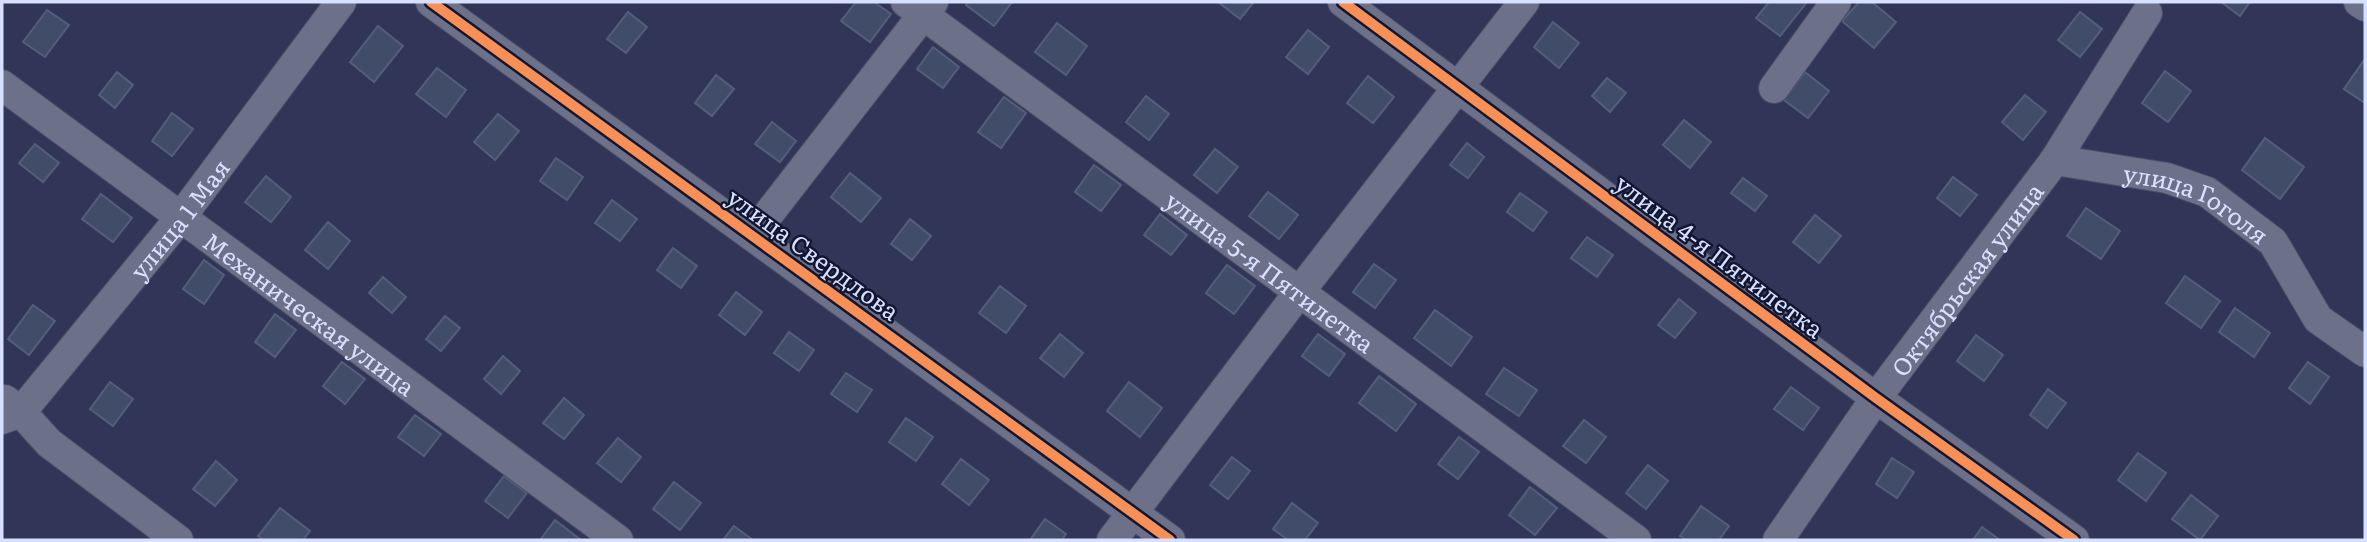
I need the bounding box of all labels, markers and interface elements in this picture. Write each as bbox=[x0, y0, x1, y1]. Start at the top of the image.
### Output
street label: улица 1 Мая bbox=[120, 151, 237, 286]
street label: улица Гоголя bbox=[2121, 154, 2277, 251]
street label: улица 4-я Пятилетка bbox=[1608, 165, 1832, 345]
street label: Октябрьская улица bbox=[1882, 174, 2050, 383]
street label: улица Свердлова bbox=[721, 178, 907, 328]
street label: улица 5-я Пятилетка bbox=[1159, 182, 1383, 360]
street label: Механическая улица bbox=[197, 223, 423, 403]

